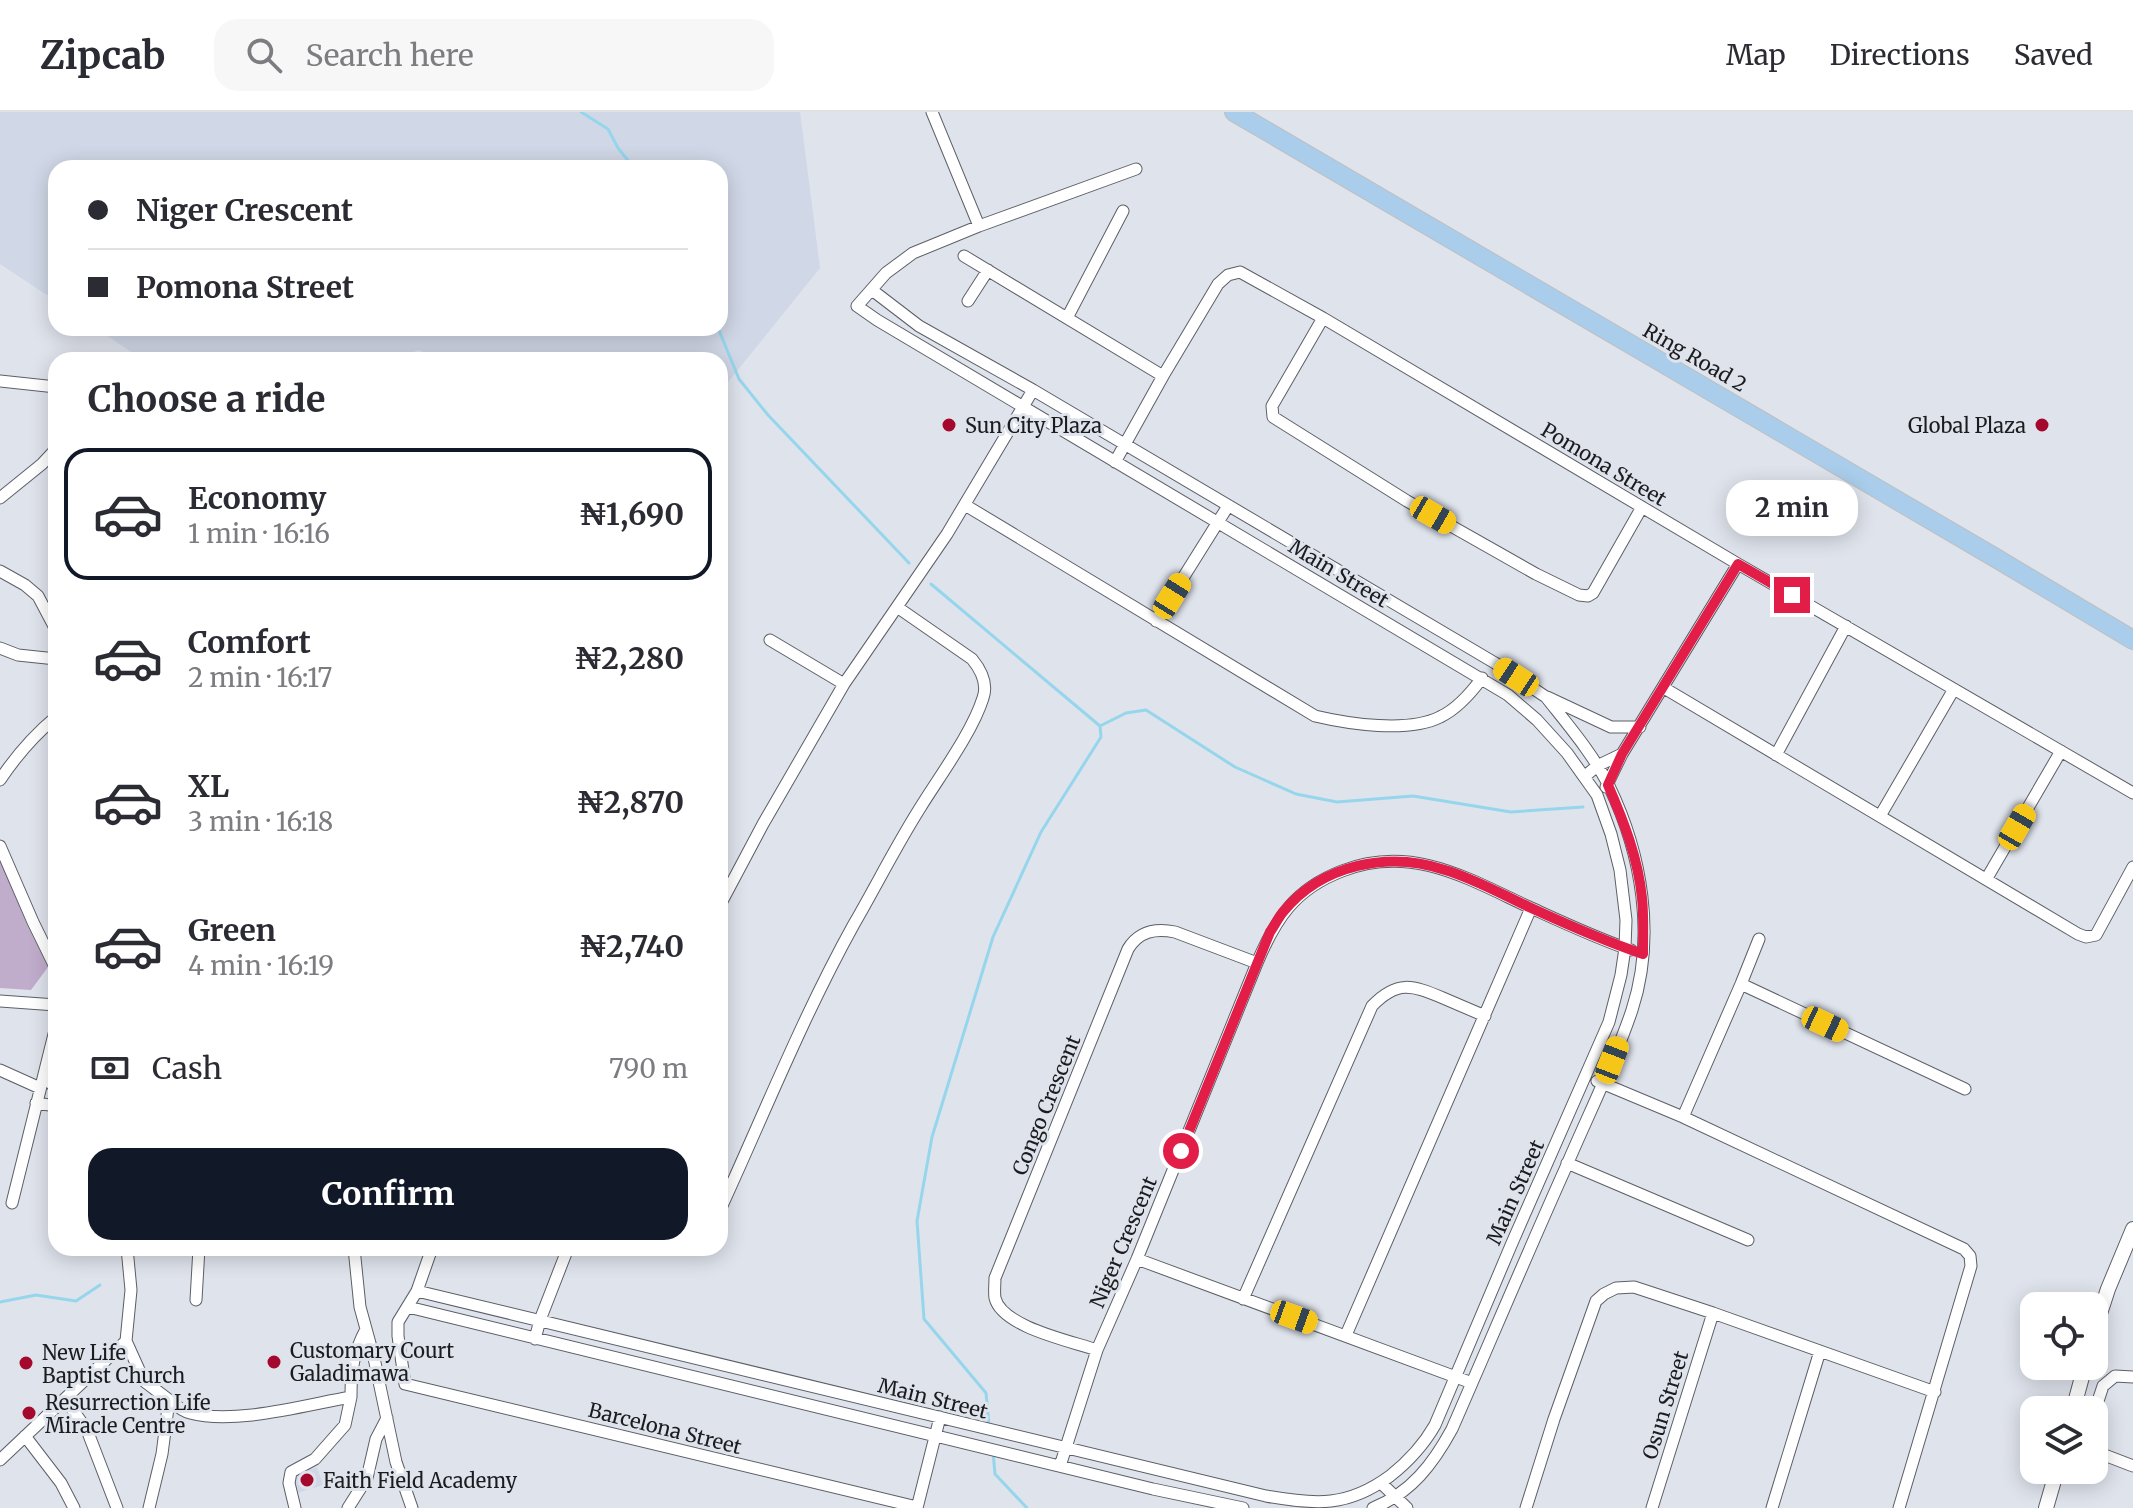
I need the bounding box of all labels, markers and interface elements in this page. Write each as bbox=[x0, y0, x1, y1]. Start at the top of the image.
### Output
search box bbox=[214, 19, 774, 91]
text: Zipcab bbox=[40, 32, 166, 79]
icon: search bbox=[242, 33, 286, 77]
text: Search here bbox=[306, 36, 474, 74]
text: Map bbox=[1726, 37, 1786, 73]
text: Directions bbox=[1830, 37, 1970, 73]
text: Saved bbox=[2014, 37, 2093, 73]
text: Niger Crescent bbox=[136, 191, 353, 229]
text: Pomona Street bbox=[136, 268, 354, 306]
street label: Ring Road 2 bbox=[1639, 317, 1751, 397]
text: Choose a ride bbox=[88, 377, 325, 422]
place label: Sun City Plaza bbox=[965, 413, 1102, 438]
place label: Global Plaza bbox=[1908, 413, 2026, 438]
marker: Sun City Plaza bbox=[940, 416, 958, 434]
marker: Global Plaza bbox=[2033, 416, 2051, 434]
street label: Pomona Street bbox=[1537, 417, 1671, 511]
icon: car bbox=[92, 478, 164, 550]
text: Economy bbox=[188, 479, 326, 517]
callout: 2 min bbox=[1726, 479, 1858, 535]
text: 2 min bbox=[1755, 491, 1829, 524]
car bbox=[1406, 493, 1460, 537]
text: ₦1,690 bbox=[578, 495, 684, 533]
text: 1 min · 16:16 bbox=[188, 517, 330, 550]
street label: Main Street bbox=[1284, 533, 1394, 613]
car bbox=[1149, 569, 1195, 623]
route end bbox=[1774, 577, 1810, 613]
icon: car bbox=[92, 622, 164, 694]
text: Comfort bbox=[188, 623, 311, 661]
text: ₦2,280 bbox=[574, 639, 684, 677]
car bbox=[1489, 654, 1543, 700]
text: 2 min · 16:17 bbox=[188, 661, 332, 694]
icon: car bbox=[92, 766, 164, 838]
text: XL bbox=[188, 767, 229, 805]
text: ₦2,870 bbox=[576, 783, 684, 821]
car bbox=[1995, 800, 2039, 854]
text: 3 min · 16:18 bbox=[188, 805, 333, 838]
icon: car bbox=[92, 910, 164, 982]
text: Green bbox=[188, 911, 276, 949]
text: ₦2,740 bbox=[579, 927, 684, 965]
text: 4 min · 16:19 bbox=[188, 949, 334, 982]
car bbox=[1798, 1003, 1852, 1045]
street label: Congo Crescent bbox=[1007, 1031, 1086, 1179]
car bbox=[1592, 1033, 1632, 1087]
icon: cash bbox=[88, 1046, 132, 1090]
text: Cash bbox=[152, 1049, 222, 1087]
text: 790 m bbox=[609, 1052, 688, 1085]
route start bbox=[1163, 1133, 1199, 1169]
street label: Main Street bbox=[1481, 1135, 1549, 1248]
button: Confirm bbox=[88, 1148, 688, 1240]
street label: Niger Crescent bbox=[1084, 1172, 1162, 1312]
map controls bbox=[2020, 1292, 2108, 1484]
button: locate bbox=[2020, 1292, 2108, 1380]
car bbox=[1267, 1298, 1321, 1336]
place label: Customary Court Galadimawa bbox=[290, 1338, 454, 1386]
place label: New Life Baptist Church bbox=[42, 1340, 185, 1388]
street label: Osun Street bbox=[1637, 1348, 1693, 1462]
marker: Customary Court Galadimawa bbox=[265, 1353, 283, 1371]
marker: New Life Baptist Church bbox=[17, 1354, 35, 1372]
street label: Main Street bbox=[876, 1372, 991, 1424]
place label: Resurrection Life Miracle Centre bbox=[45, 1390, 210, 1438]
button: layers bbox=[2020, 1396, 2108, 1484]
street label: Barcelona Street bbox=[586, 1397, 744, 1459]
marker: Resurrection Life Miracle Centre bbox=[20, 1404, 38, 1422]
place label: Faith Field Academy bbox=[323, 1468, 517, 1493]
marker: Faith Field Academy bbox=[298, 1471, 316, 1489]

